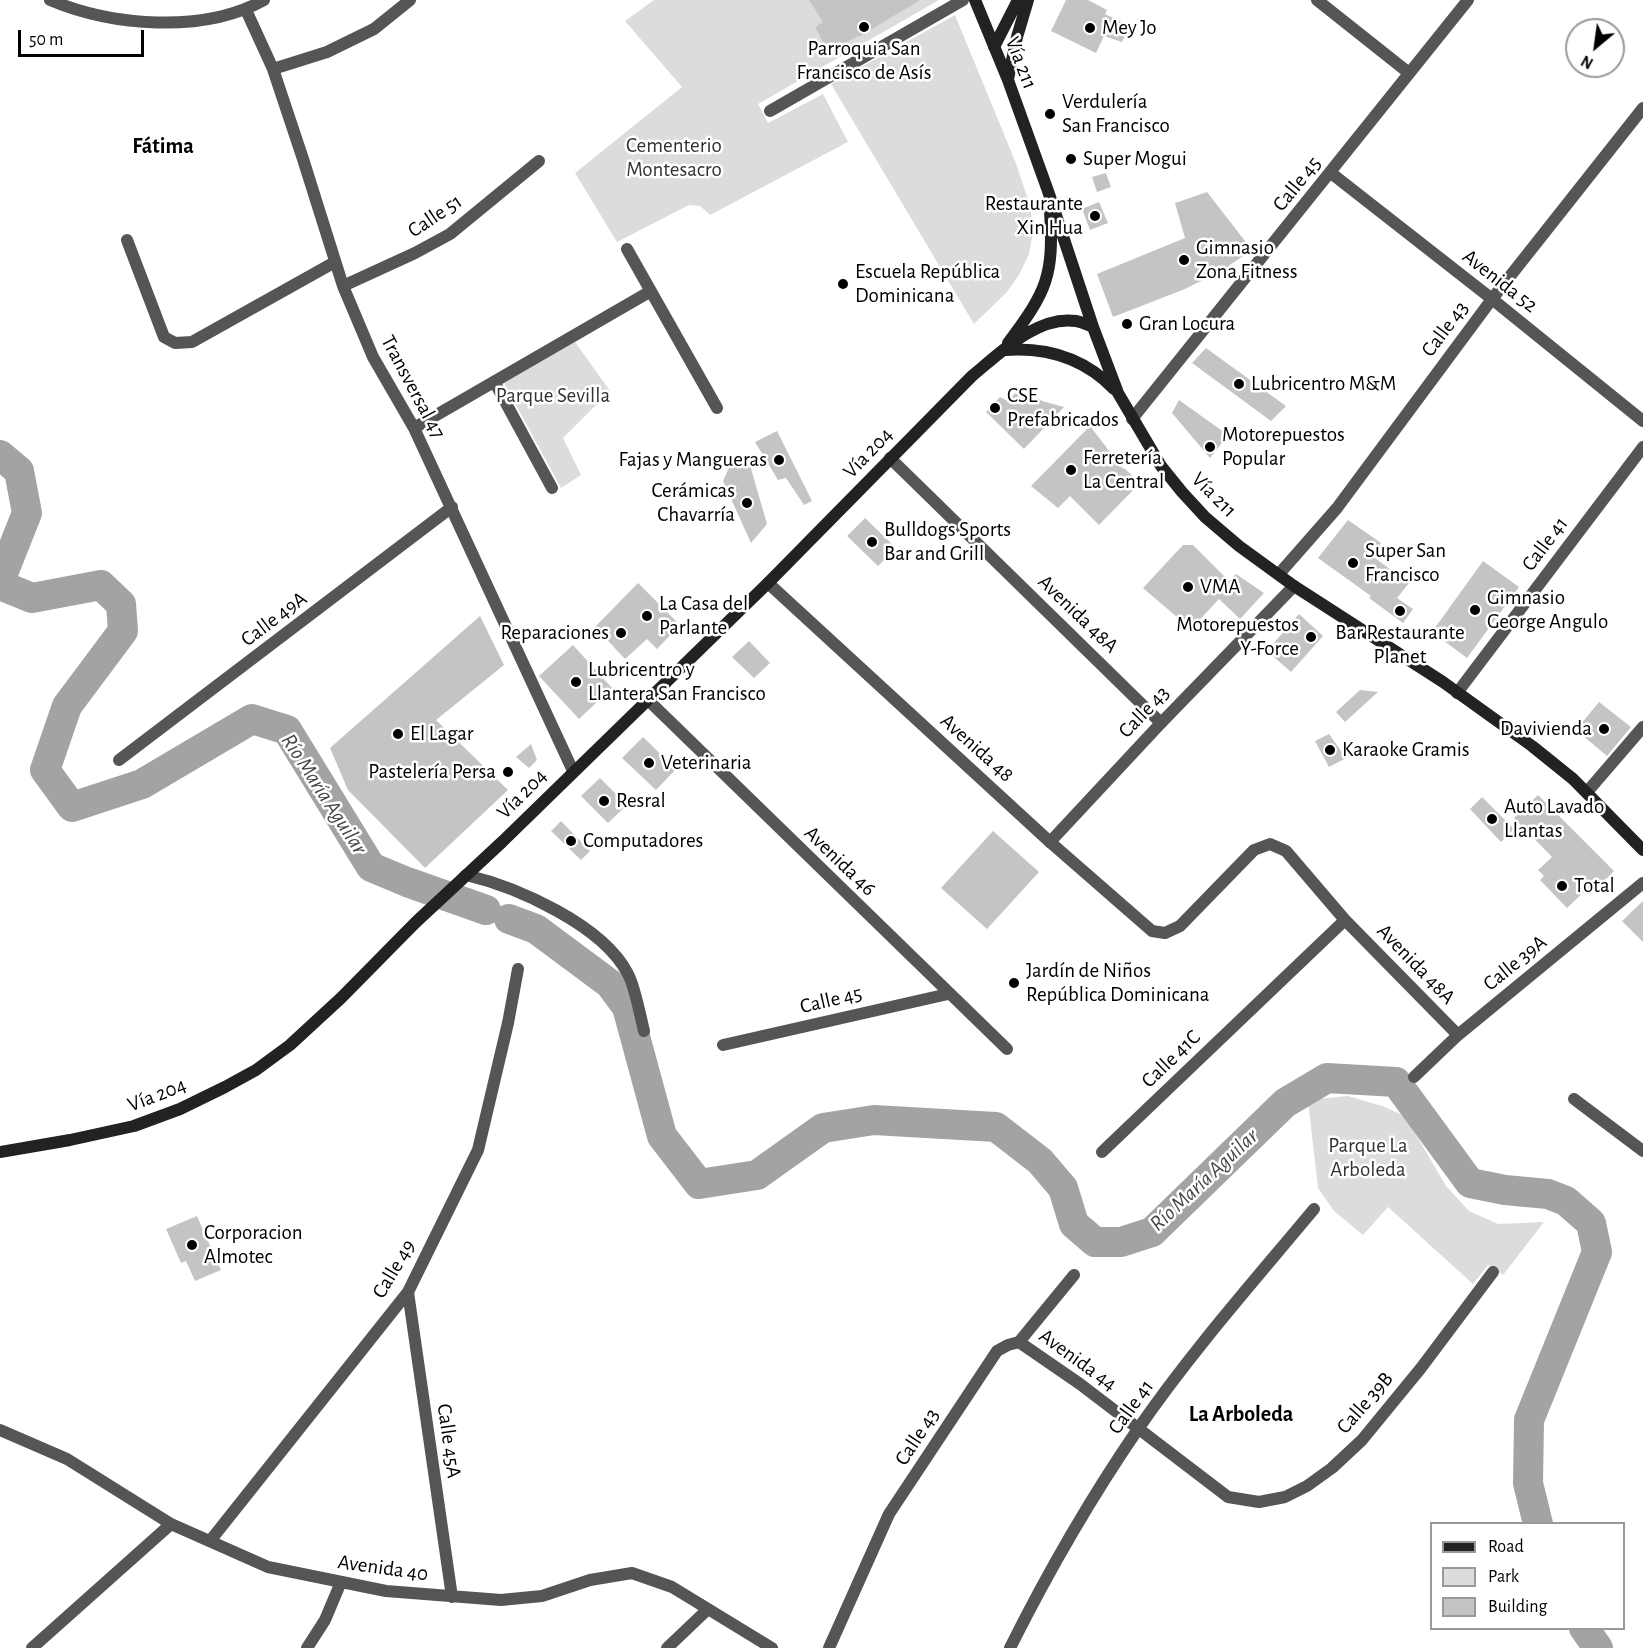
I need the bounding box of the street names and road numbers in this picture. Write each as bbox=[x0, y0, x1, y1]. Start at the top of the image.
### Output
street label: Vía 211 bbox=[1000, 33, 1042, 93]
street label: Calle 45 bbox=[1267, 152, 1327, 216]
street label: Calle 51 bbox=[403, 189, 467, 243]
street label: Avenida 52 bbox=[1457, 244, 1543, 318]
street label: Calle 43 bbox=[1416, 296, 1474, 362]
street label: Transversal 47 bbox=[375, 331, 451, 443]
street label: Vía 204 bbox=[838, 422, 898, 484]
street label: Vía 211 bbox=[1186, 467, 1242, 523]
street label: Calle 41 bbox=[1516, 512, 1574, 576]
street label: Avenida 48A bbox=[1033, 569, 1123, 659]
street label: Calle 49A bbox=[236, 586, 312, 652]
street label: Calle 43 bbox=[1113, 681, 1175, 743]
street label: Avenida 48 bbox=[935, 709, 1019, 787]
street label: Vía 204 bbox=[492, 764, 552, 824]
street label: Avenida 46 bbox=[799, 821, 881, 901]
street label: Avenida 48A bbox=[1371, 919, 1461, 1009]
street label: Calle 39A bbox=[1478, 930, 1552, 996]
street label: Calle 45 bbox=[797, 981, 865, 1019]
street label: Calle 41C bbox=[1136, 1025, 1206, 1093]
street label: Vía 204 bbox=[124, 1072, 190, 1118]
street label: Calle 49 bbox=[367, 1235, 421, 1303]
street label: Avenida 44 bbox=[1034, 1323, 1122, 1397]
street label: Calle 39B bbox=[1331, 1367, 1399, 1439]
street label: Calle 41 bbox=[1103, 1375, 1159, 1439]
street label: Calle 45A bbox=[431, 1402, 467, 1480]
street label: Calle 43 bbox=[889, 1404, 945, 1470]
street label: Avenida 40 bbox=[336, 1549, 430, 1587]

